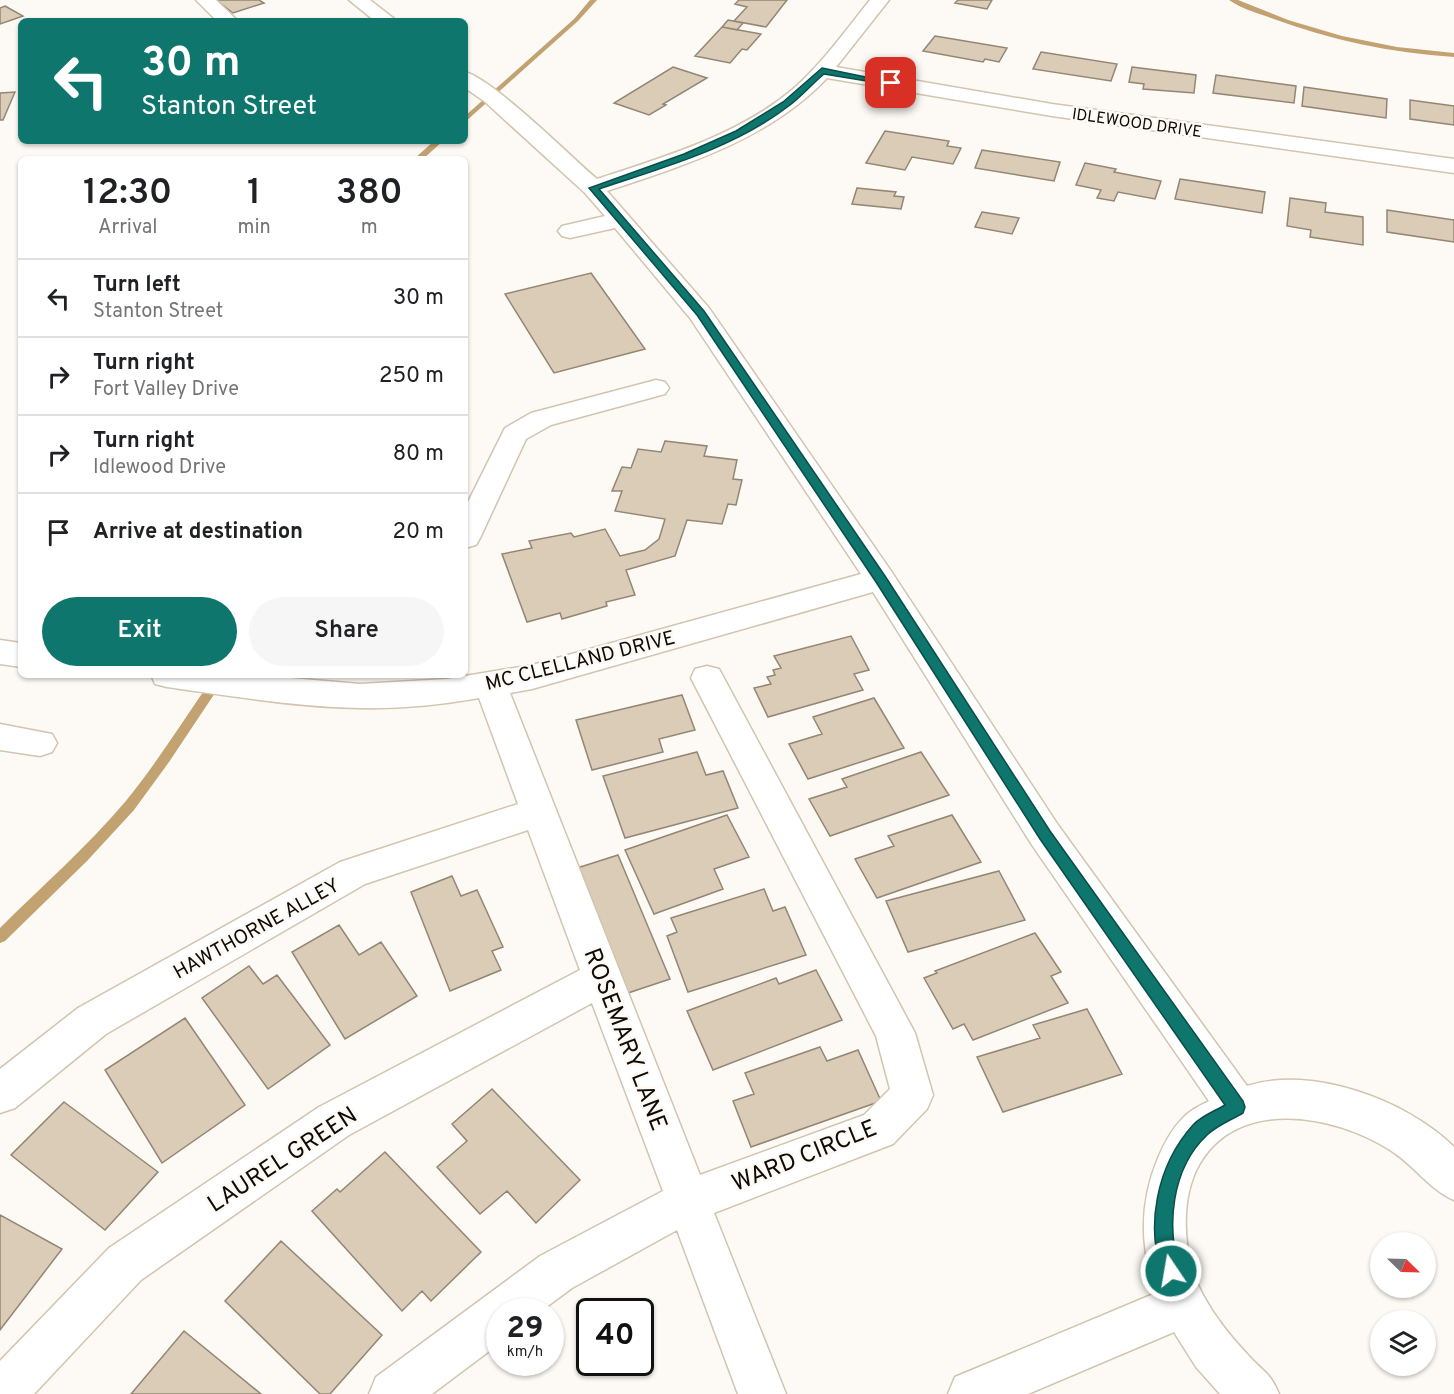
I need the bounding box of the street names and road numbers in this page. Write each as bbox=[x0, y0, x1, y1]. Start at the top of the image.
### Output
street label: IDLEWOOD DRIVE bbox=[1071, 105, 1203, 143]
street label: MC CLELLAND DRIVE bbox=[483, 626, 678, 698]
street label: HAWTHORNE ALLEY bbox=[169, 873, 345, 986]
street label: ROSEMARY LANE bbox=[575, 944, 673, 1135]
street label: LAUREL GREEN bbox=[203, 1101, 364, 1220]
street label: WARD CIRCLE bbox=[728, 1114, 882, 1200]

